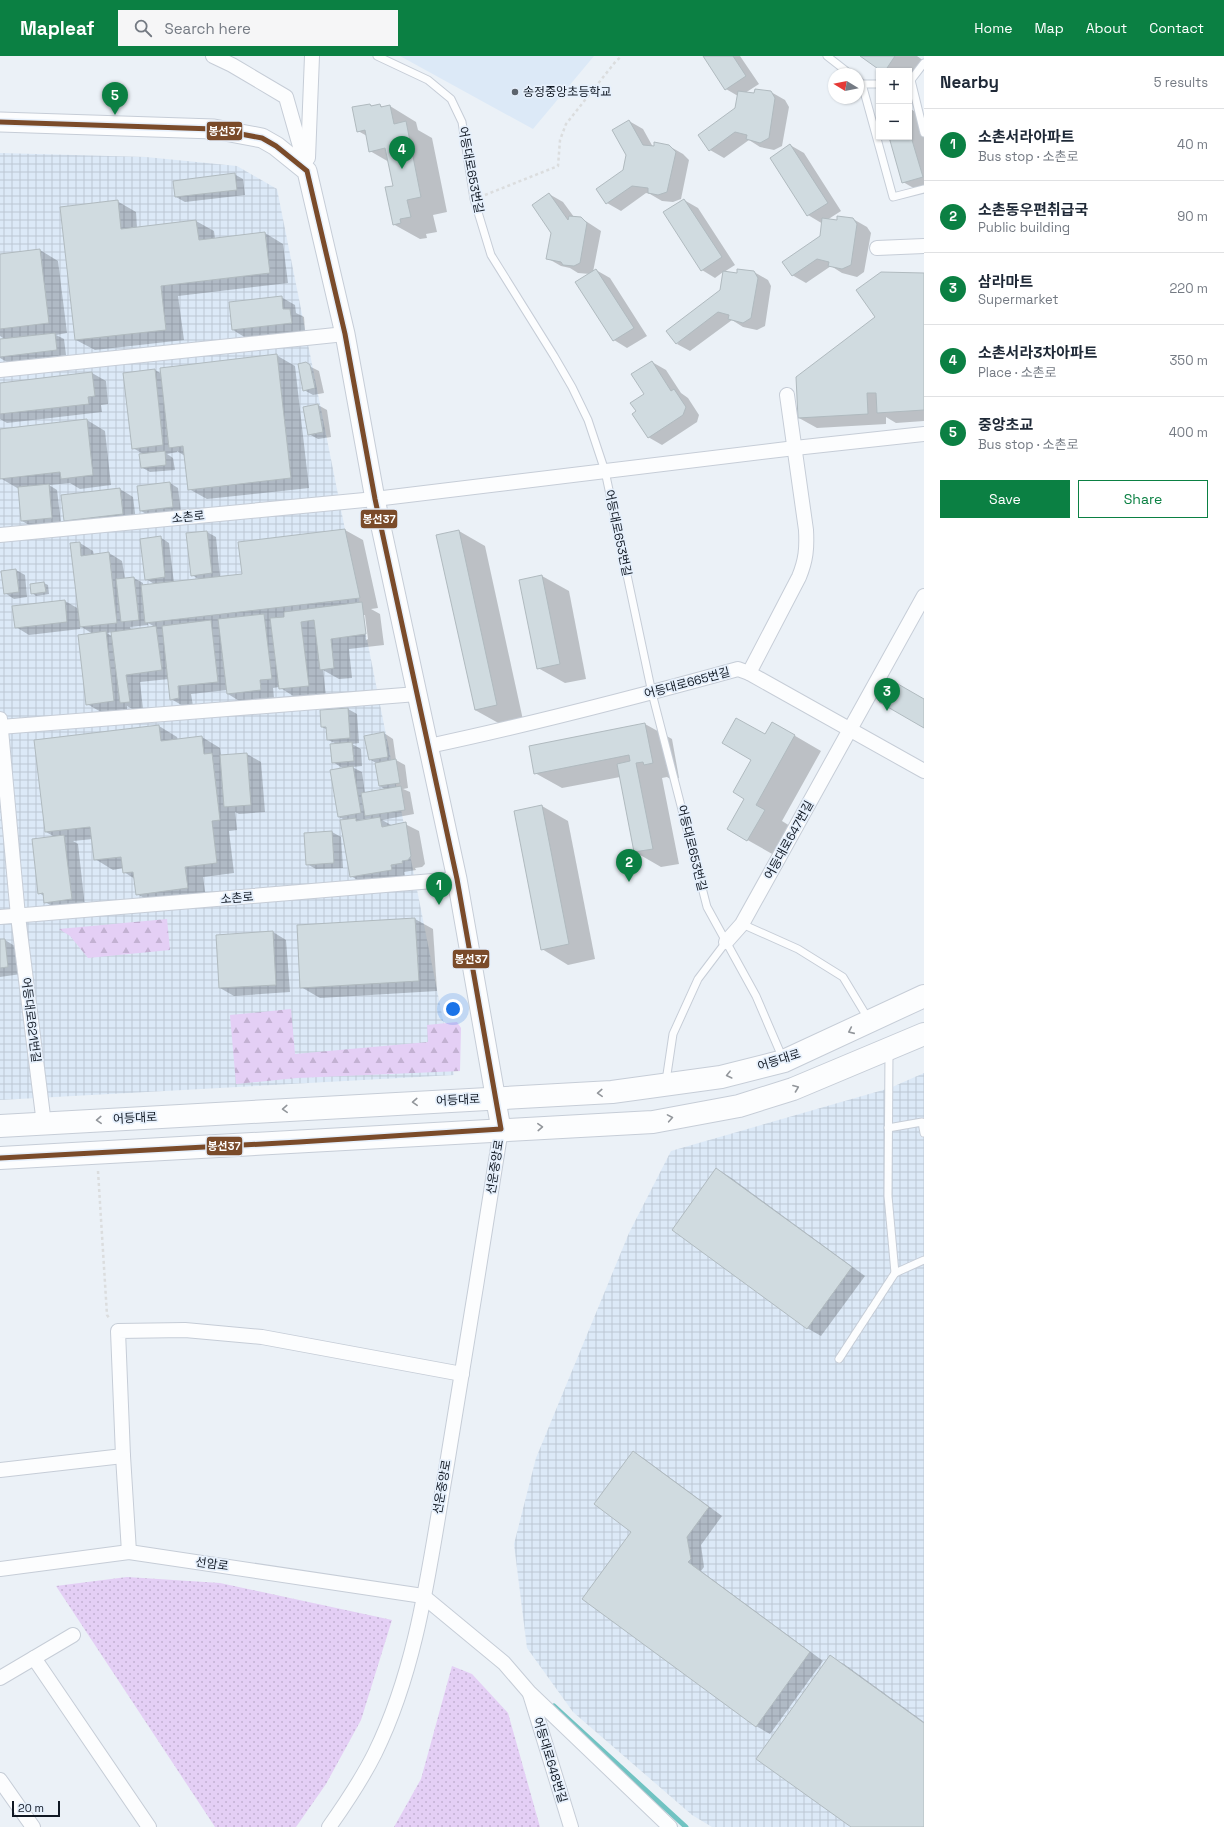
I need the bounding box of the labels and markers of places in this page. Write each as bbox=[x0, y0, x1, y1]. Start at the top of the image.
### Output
pin: 5 bbox=[102, 82, 128, 115]
place label: 송정중앙초등학교 bbox=[523, 84, 611, 100]
marker: 송정중앙초등학교 bbox=[510, 87, 520, 97]
pin: 4 bbox=[389, 136, 415, 169]
pin: 3 bbox=[874, 678, 900, 711]
pin: 2 bbox=[616, 849, 642, 882]
pin: 1 bbox=[426, 872, 452, 905]

